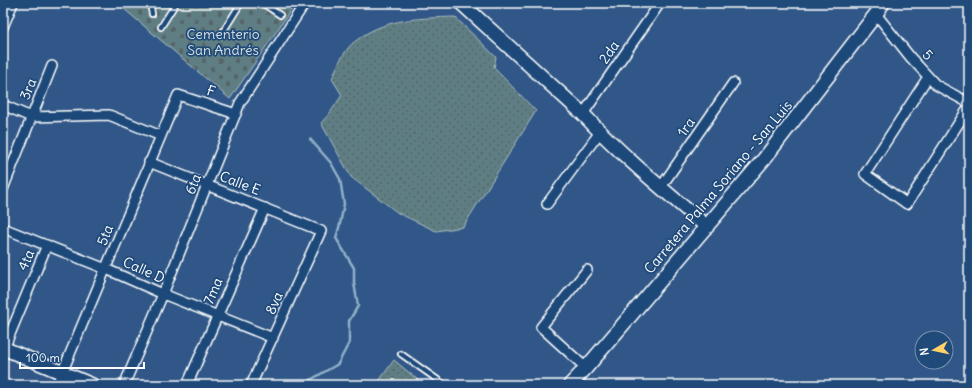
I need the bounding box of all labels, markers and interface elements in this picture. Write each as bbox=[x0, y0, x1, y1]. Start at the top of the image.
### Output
park label: Cementerio San Andrés bbox=[186, 25, 260, 59]
street label: 2da bbox=[595, 37, 623, 67]
street label: 5 bbox=[919, 46, 937, 64]
street label: 3ra bbox=[16, 76, 40, 102]
street label: F bbox=[204, 81, 218, 101]
street label: Carretera Palma Soriano - San Luis bbox=[640, 97, 796, 277]
street label: 1ra bbox=[673, 114, 699, 140]
street label: Calle E bbox=[217, 167, 263, 199]
street label: 6ta bbox=[181, 171, 205, 197]
street label: 5ta bbox=[93, 222, 117, 248]
street label: 4ta bbox=[14, 247, 38, 273]
street label: Calle D bbox=[120, 253, 168, 287]
street label: 7ma bbox=[199, 275, 227, 307]
street label: 8va bbox=[261, 289, 287, 317]
north arrow bbox=[914, 330, 954, 370]
scale bar bbox=[20, 344, 144, 370]
text: N bbox=[917, 347, 932, 356]
text: 100 m bbox=[26, 350, 60, 365]

